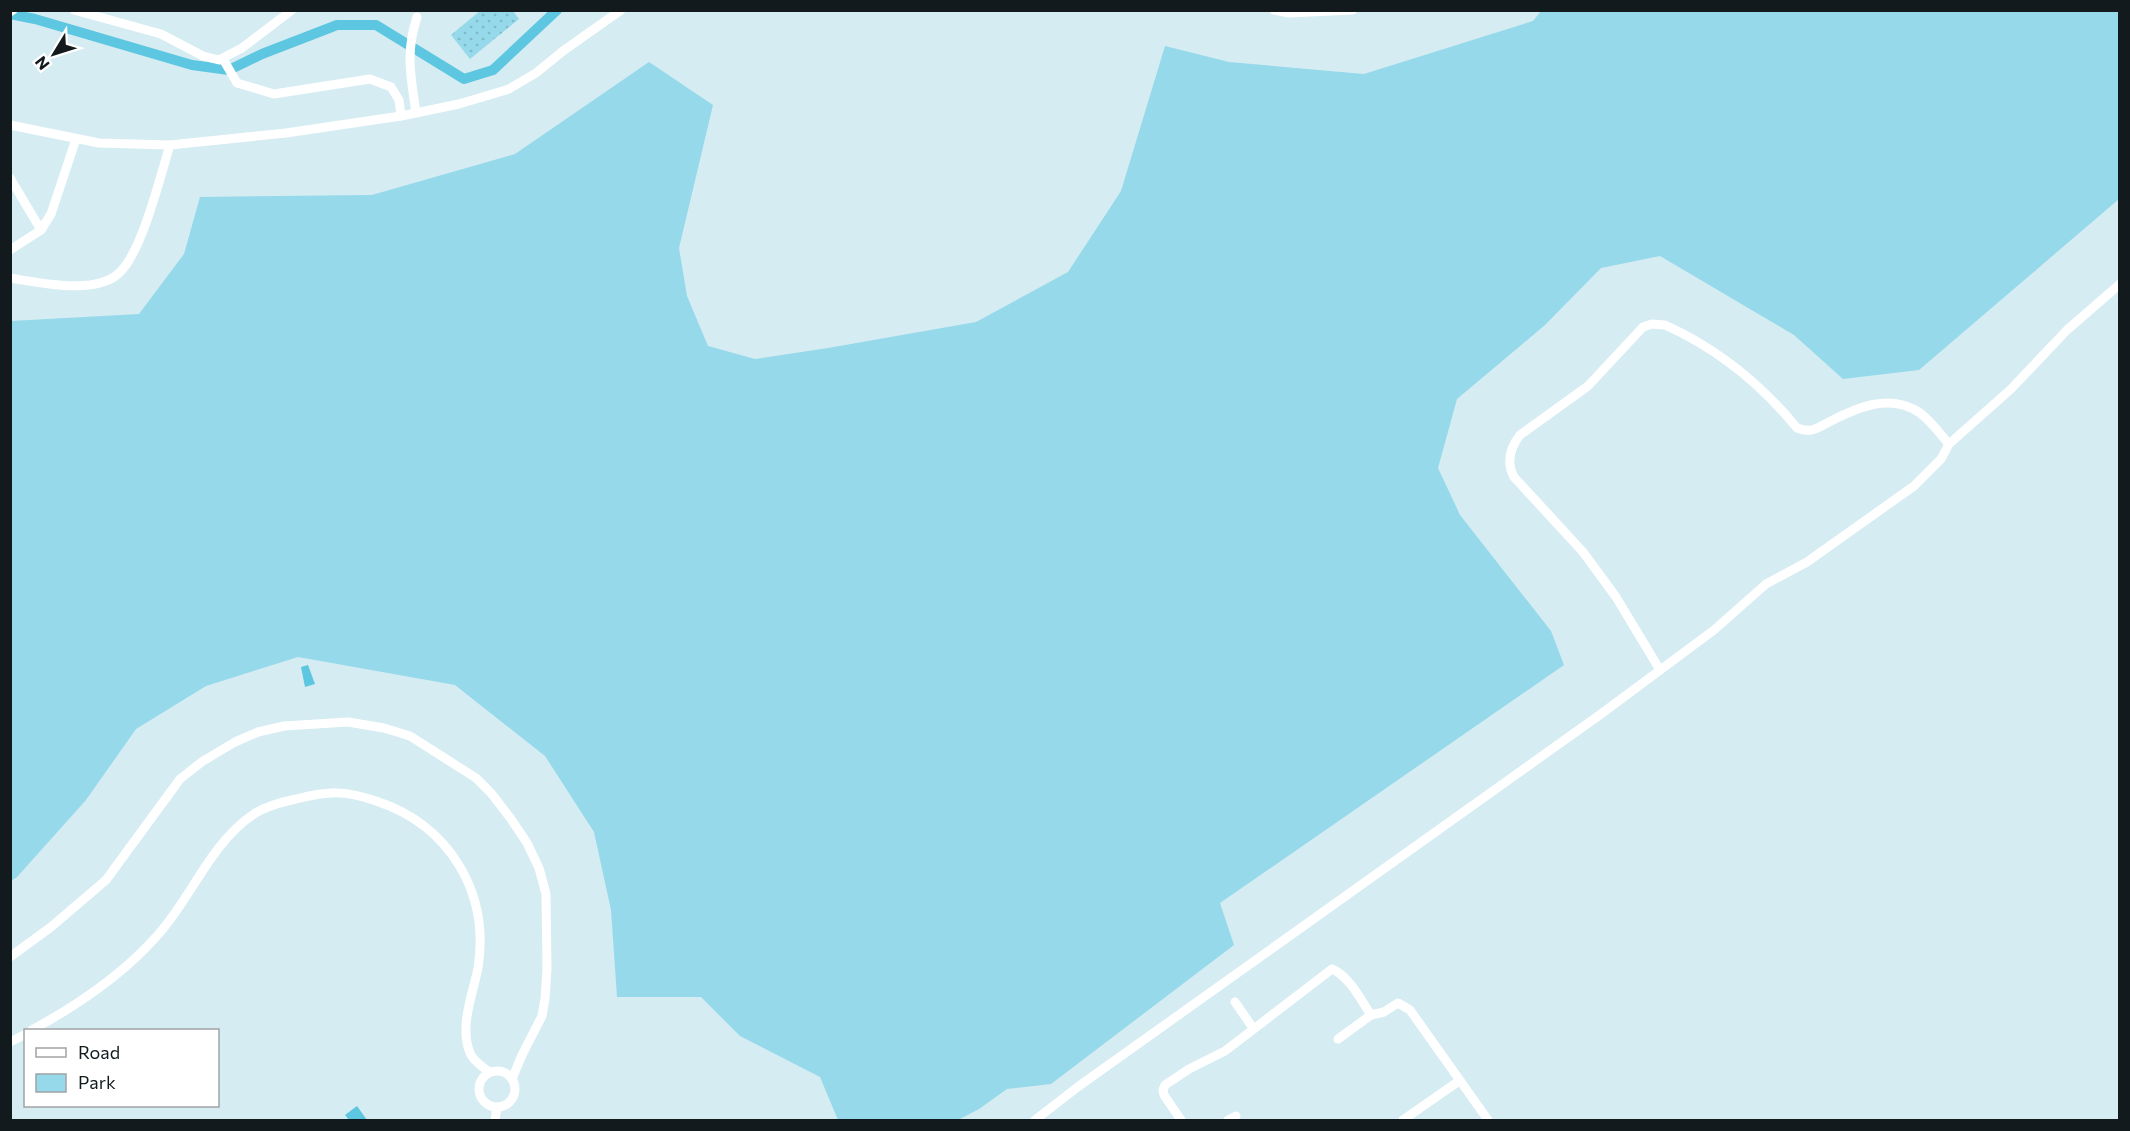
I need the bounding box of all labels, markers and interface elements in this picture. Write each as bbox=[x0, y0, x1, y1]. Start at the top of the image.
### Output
north arrow bbox=[24, 24, 84, 84]
text: N bbox=[31, 53, 53, 74]
legend bbox=[24, 1029, 219, 1107]
text: Road bbox=[78, 1041, 120, 1063]
text: Park bbox=[78, 1071, 116, 1093]

